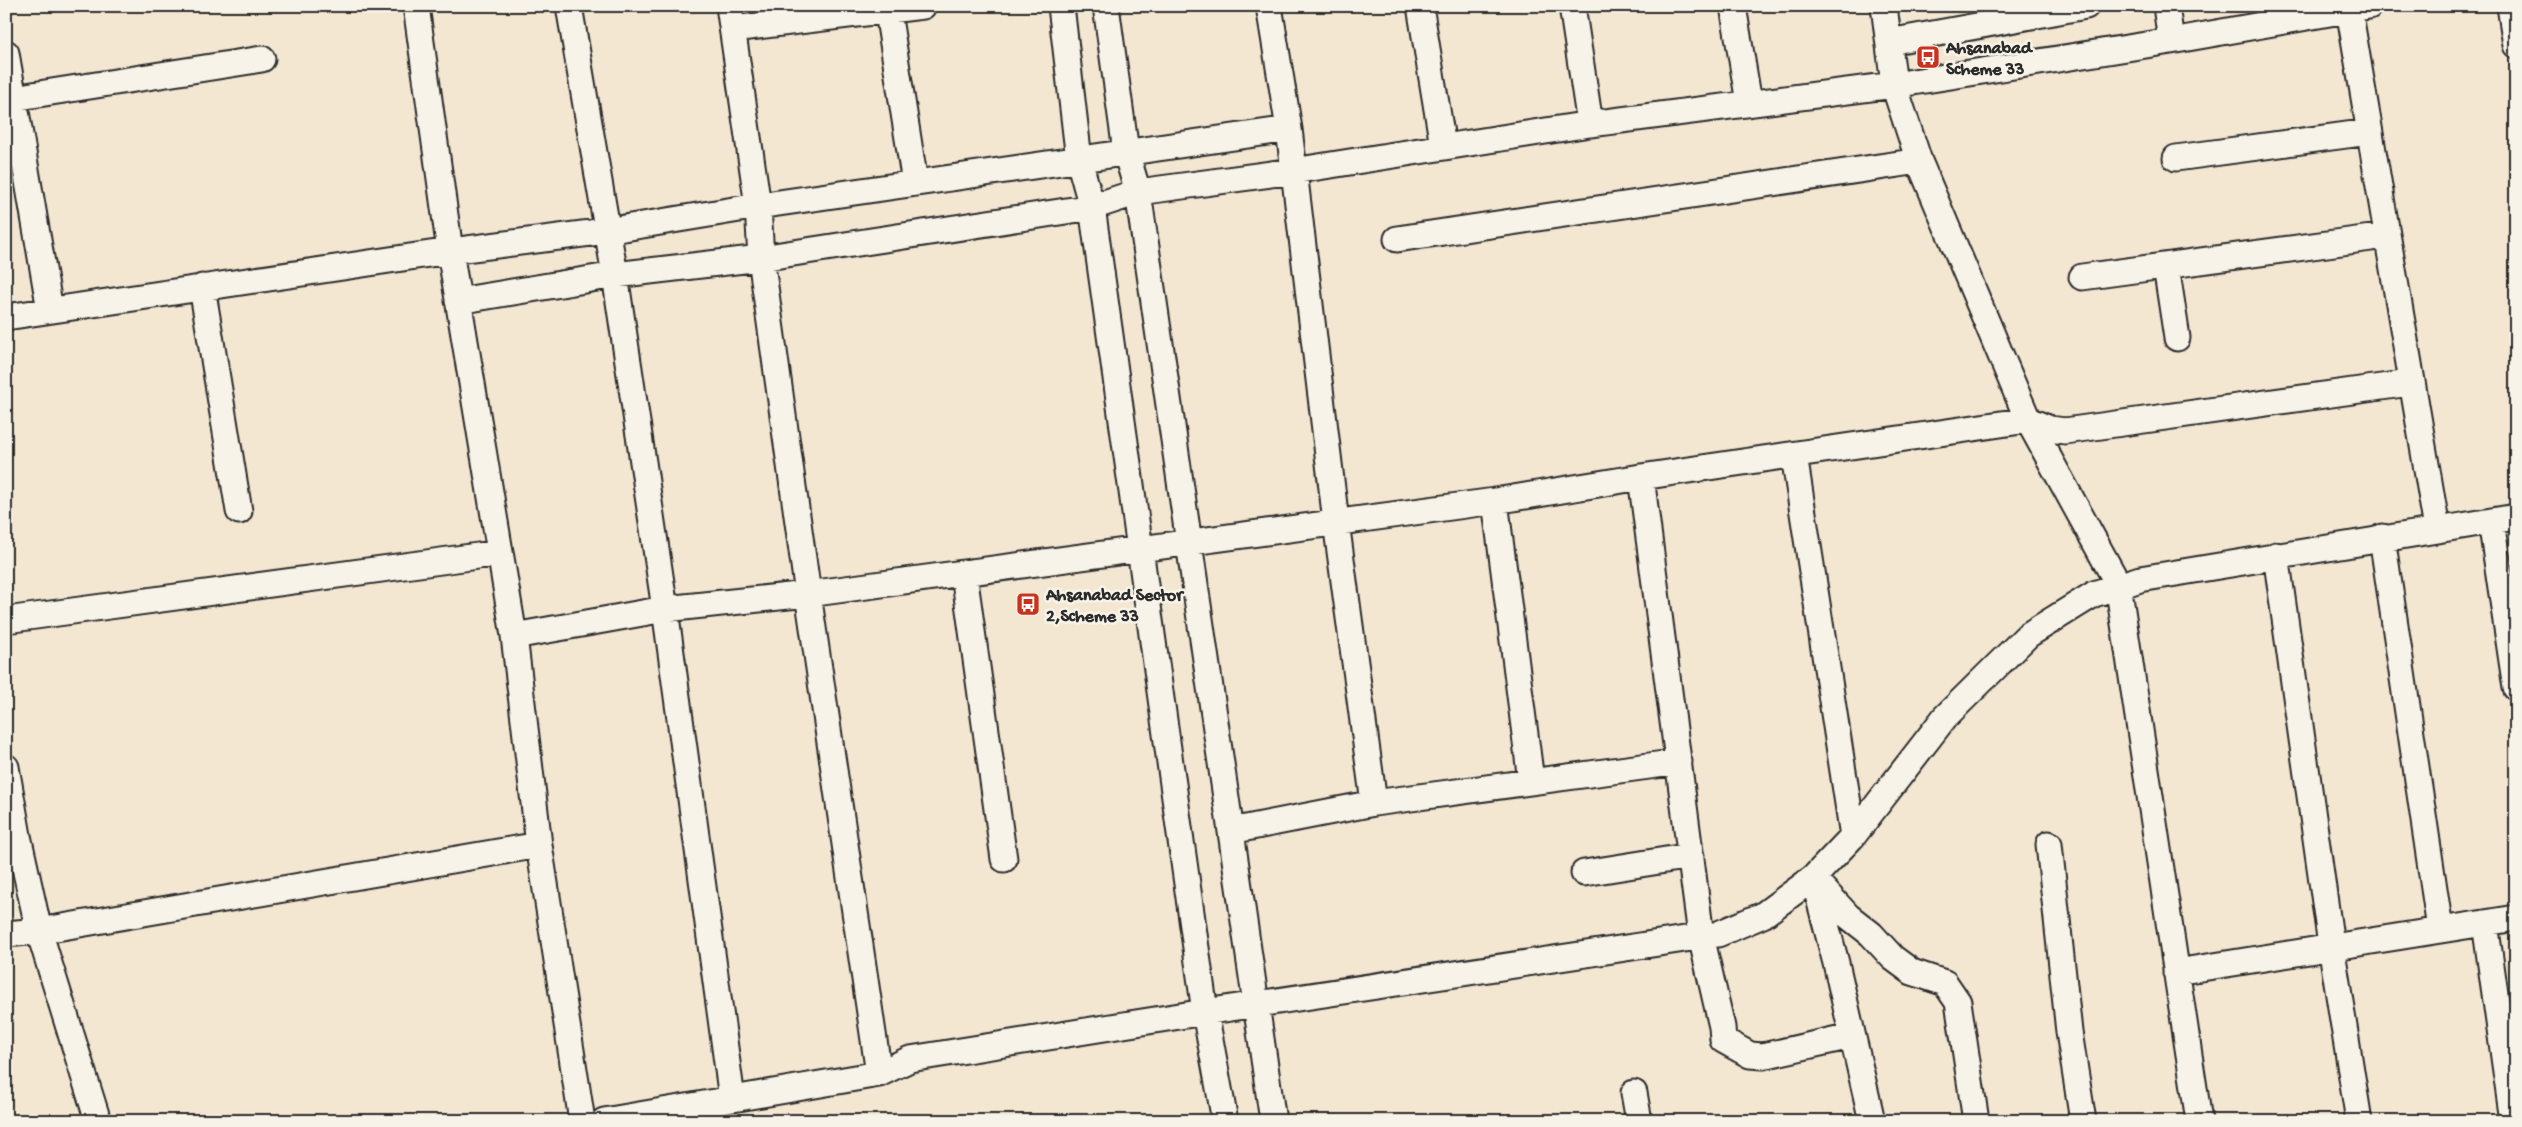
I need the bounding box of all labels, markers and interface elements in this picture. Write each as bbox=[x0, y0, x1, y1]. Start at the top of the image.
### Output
place label: Ahsanabad Scheme 33 bbox=[1945, 39, 2034, 81]
bus stop icon: Ahsanabad Scheme 33 bbox=[1915, 44, 1941, 70]
place label: Ahsanabad Sector 2,Scheme 33 bbox=[1045, 586, 1185, 628]
bus stop icon: Ahsanabad Sector 2,Scheme 33 bbox=[1015, 591, 1041, 617]

